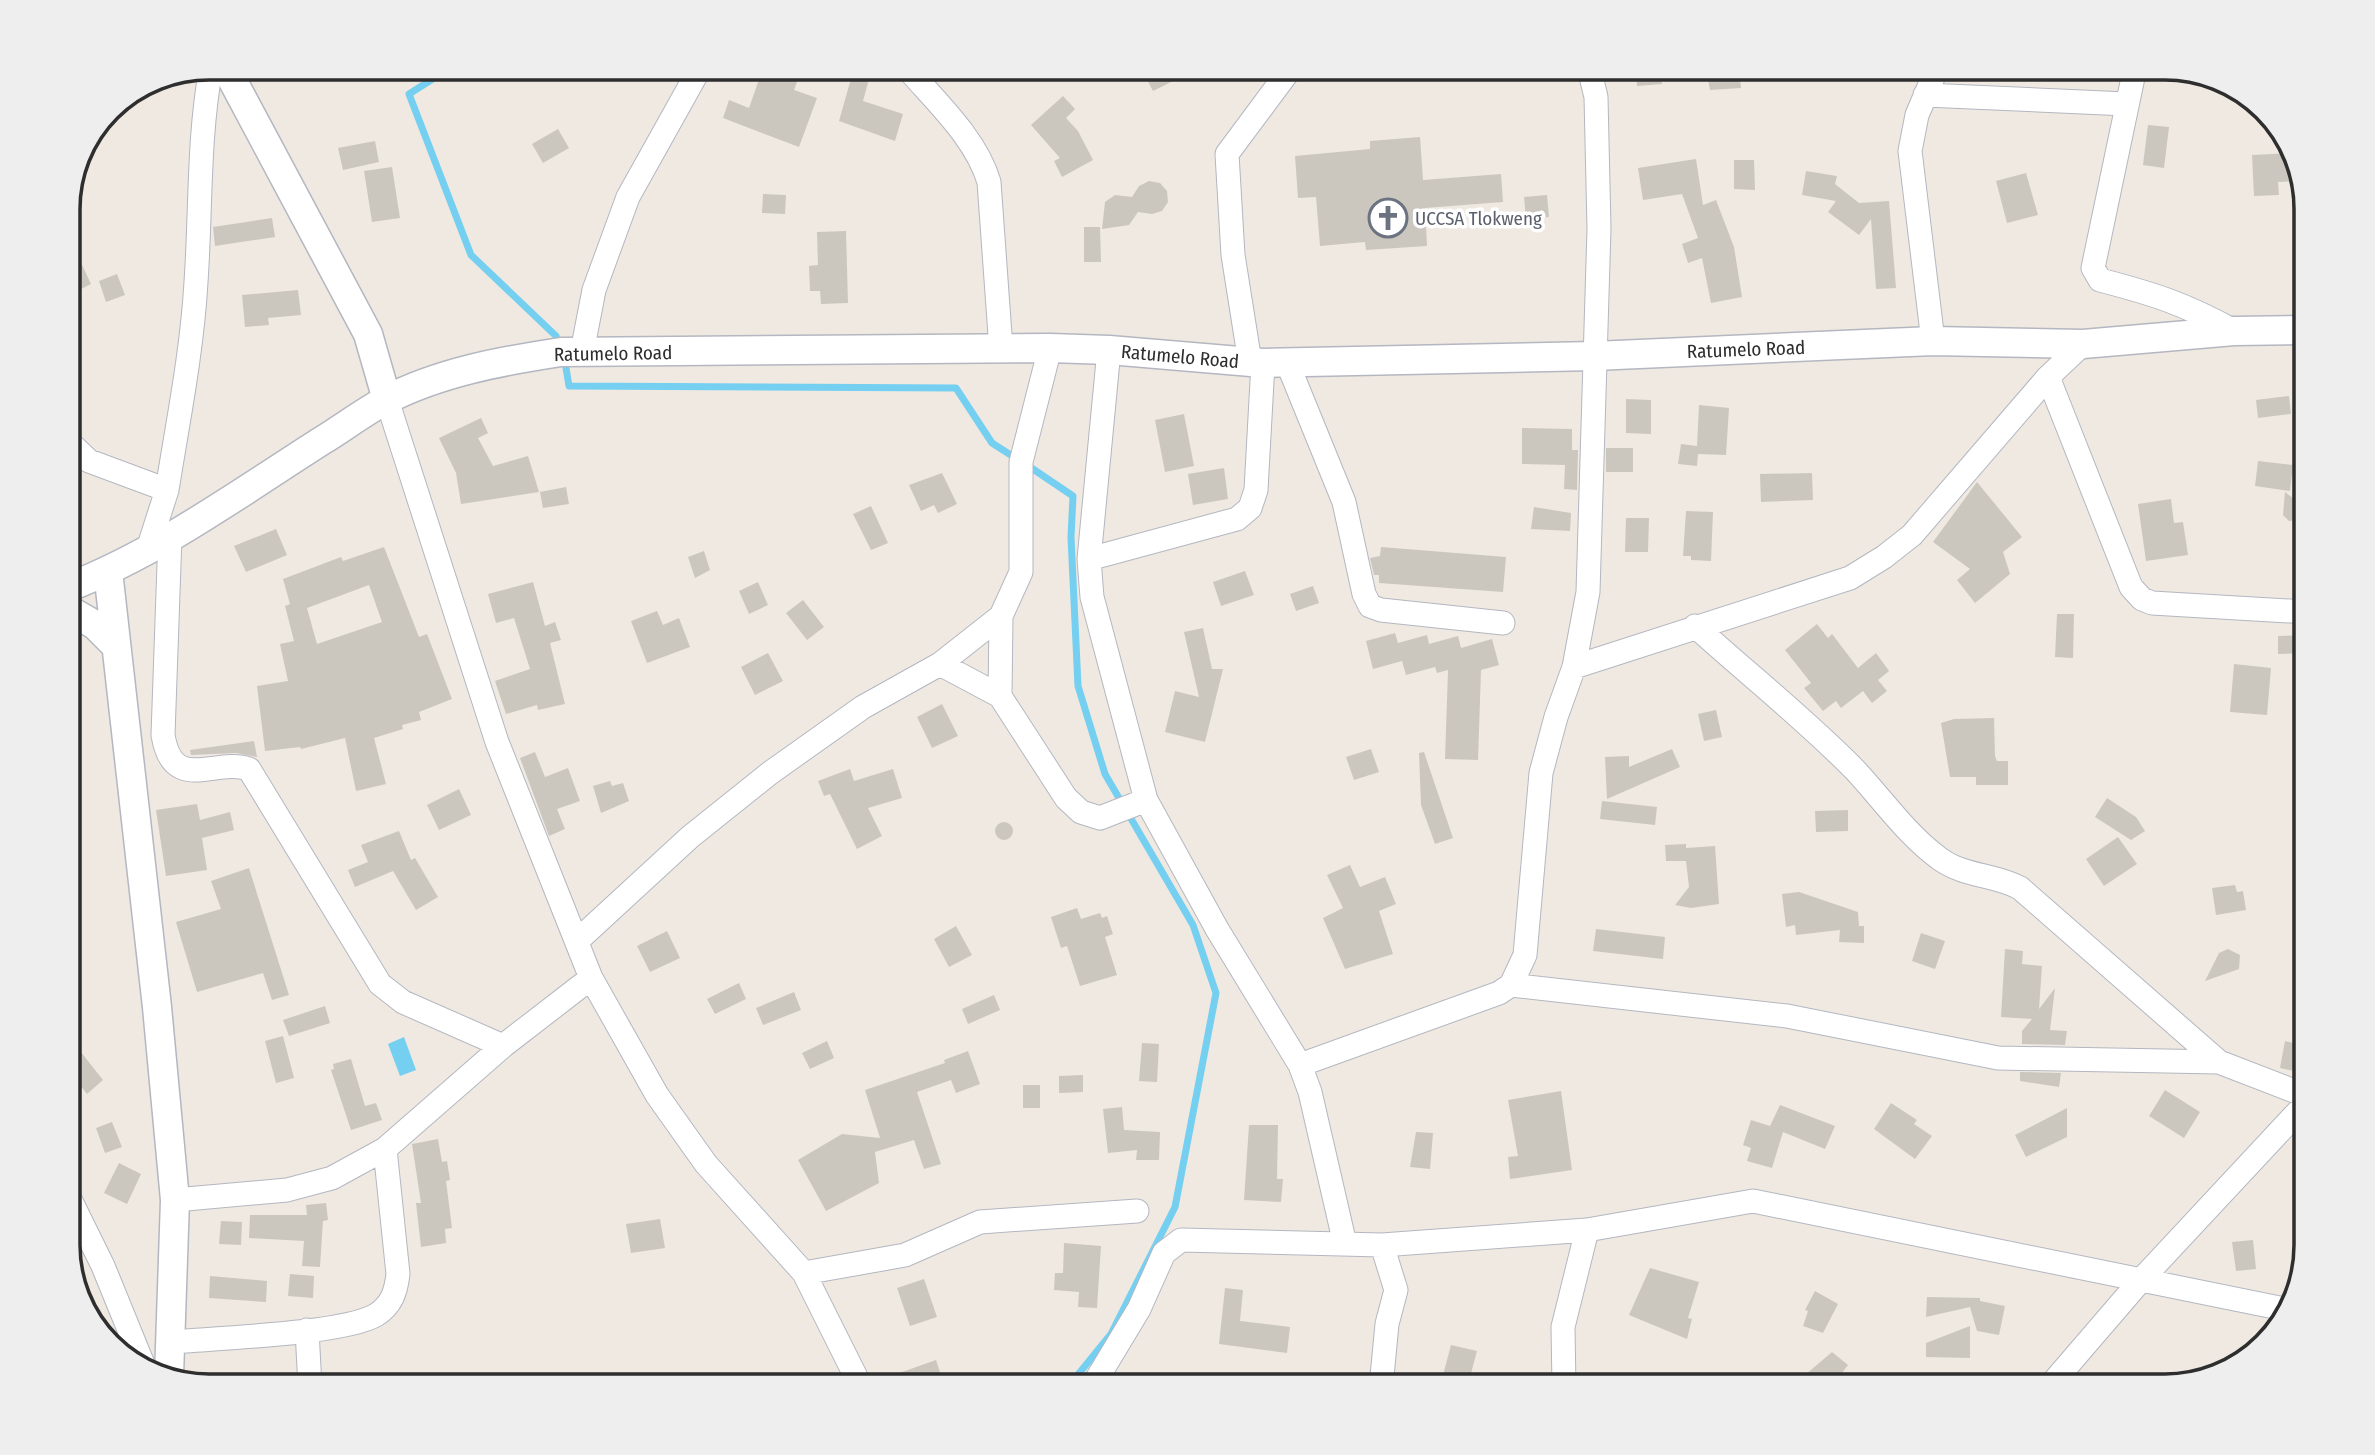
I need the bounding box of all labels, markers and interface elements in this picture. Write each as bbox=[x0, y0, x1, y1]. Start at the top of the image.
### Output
church icon: UCCSA Tlokweng bbox=[1367, 197, 1409, 239]
place label: UCCSA Tlokweng bbox=[1415, 207, 1542, 230]
street label: Ratumelo Road bbox=[1686, 336, 1806, 363]
street label: Ratumelo Road bbox=[1120, 340, 1240, 373]
street label: Ratumelo Road bbox=[554, 341, 672, 366]

